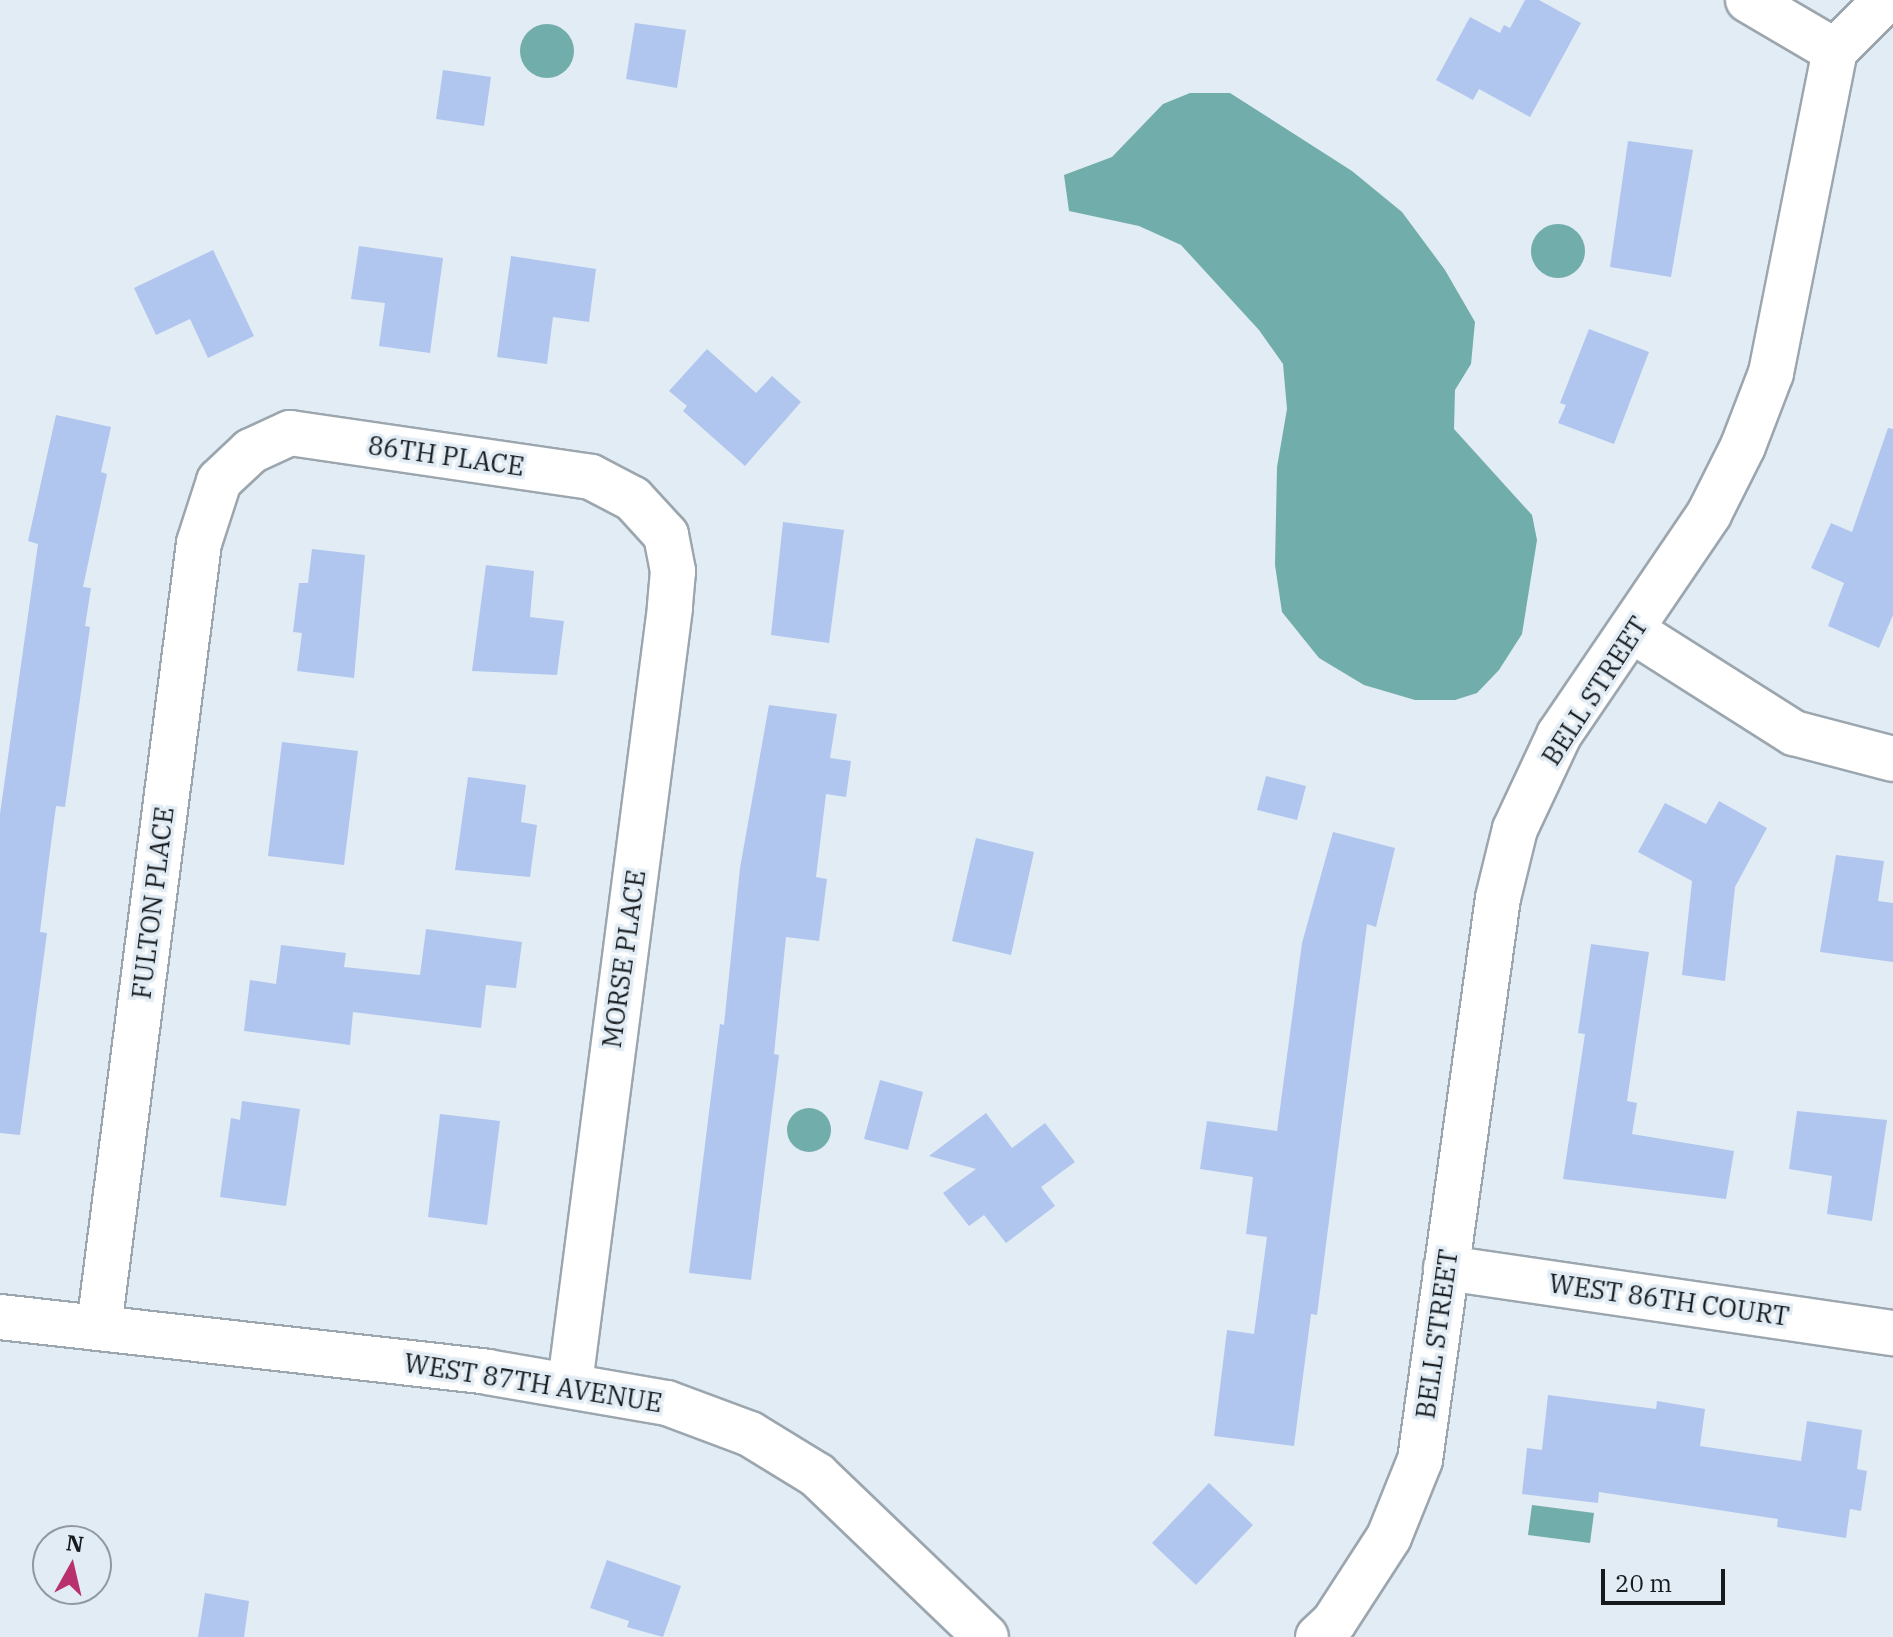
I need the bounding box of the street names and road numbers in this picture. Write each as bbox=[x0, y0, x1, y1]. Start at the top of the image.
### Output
street label: 86TH PLACE bbox=[366, 430, 526, 482]
street label: BELL STREET bbox=[1535, 611, 1655, 771]
street label: FULTON PLACE bbox=[126, 805, 180, 1001]
street label: MORSE PLACE bbox=[596, 868, 652, 1050]
street label: BELL STREET bbox=[1410, 1247, 1464, 1421]
street label: WEST 86TH COURT bbox=[1547, 1268, 1791, 1332]
street label: WEST 87TH AVENUE bbox=[402, 1347, 664, 1419]

